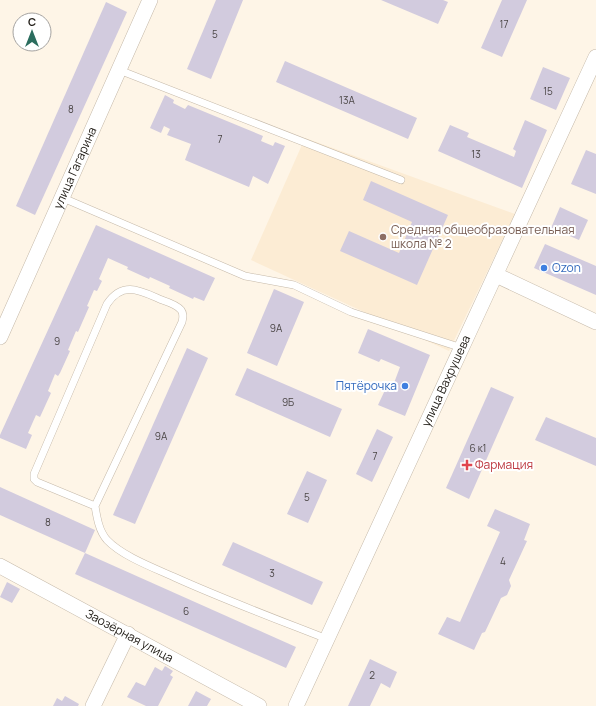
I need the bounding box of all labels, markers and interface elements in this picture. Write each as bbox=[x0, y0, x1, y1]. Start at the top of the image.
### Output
north arrow bbox=[12, 12, 52, 52]
text: С bbox=[28, 14, 36, 29]
house number: 17 bbox=[500, 17, 508, 31]
house number: 5 bbox=[212, 27, 218, 41]
house number: 15 bbox=[543, 84, 553, 98]
house number: 13А bbox=[339, 93, 356, 107]
house number: 8 bbox=[68, 102, 74, 116]
street label: улица Гагарина bbox=[49, 124, 100, 212]
house number: 7 bbox=[217, 132, 223, 146]
house number: 13 bbox=[471, 147, 481, 161]
place label: Средняя общеобразовательная школа № 2 bbox=[391, 221, 575, 252]
marker: Средняя общеобразовательная школа № 2 bbox=[378, 232, 388, 242]
place label: Ozon bbox=[552, 259, 581, 276]
marker: Ozon bbox=[539, 263, 549, 273]
house number: 9А bbox=[270, 321, 283, 335]
street label: улица Вахрушева bbox=[417, 332, 474, 429]
house number: 9 bbox=[54, 334, 60, 348]
place label: Пятёрочка bbox=[336, 377, 397, 394]
marker: Пятёрочка bbox=[400, 381, 410, 391]
house number: 9Б bbox=[282, 395, 294, 409]
house number: 9А bbox=[155, 429, 168, 443]
house number: 6 к1 bbox=[469, 441, 487, 455]
house number: 7 bbox=[372, 449, 378, 463]
place label: Фармация bbox=[475, 456, 533, 473]
marker: Фармация bbox=[462, 460, 472, 470]
house number: 5 bbox=[304, 490, 310, 504]
house number: 8 bbox=[45, 515, 51, 529]
house number: 4 bbox=[500, 554, 506, 568]
house number: 3 bbox=[269, 566, 275, 580]
house number: 6 bbox=[183, 604, 189, 618]
street label: Заозёрная улица bbox=[83, 605, 177, 666]
house number: 2 bbox=[369, 668, 375, 682]

